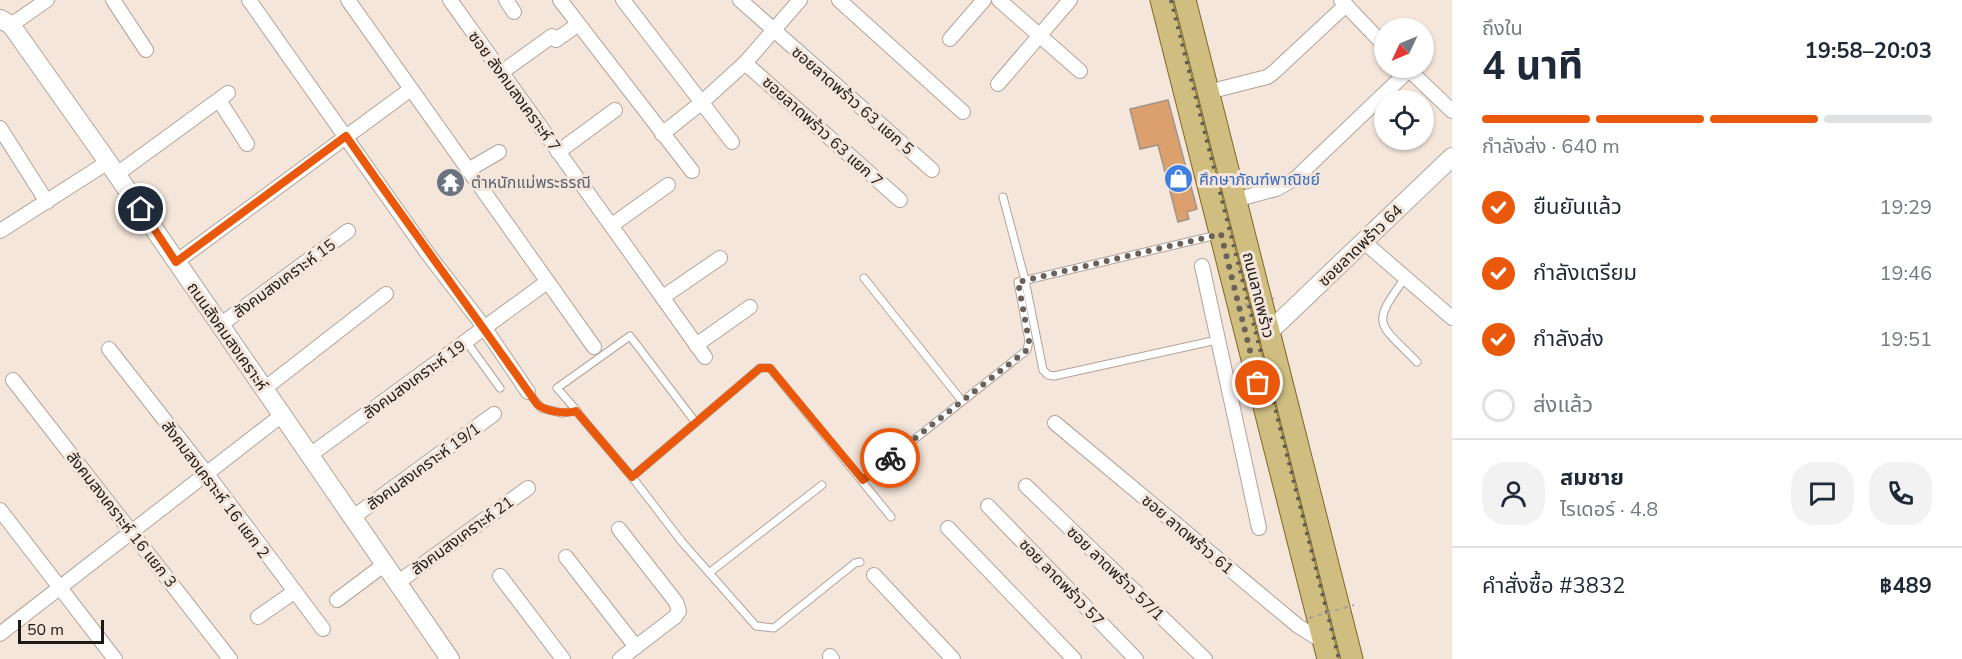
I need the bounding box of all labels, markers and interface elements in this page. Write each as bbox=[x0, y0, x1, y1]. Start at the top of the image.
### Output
text: ถึงใน bbox=[1482, 15, 1523, 42]
north arrow bbox=[1374, 18, 1434, 78]
map controls bbox=[1374, 18, 1434, 150]
street label: ซอย สังคมสงเคราะห์ 7 bbox=[463, 27, 565, 156]
text: 19:58–20:03 bbox=[1804, 36, 1932, 66]
text: 4 นาที bbox=[1482, 40, 1583, 93]
street label: ซอยลาดพร้าว 63 แยก 5 bbox=[787, 42, 918, 160]
street label: ซอยลาดพร้าว 63 แยก 7 bbox=[757, 72, 887, 192]
button: locate bbox=[1374, 90, 1434, 150]
text: กำลังส่ง · 640 m bbox=[1482, 133, 1620, 160]
shop icon: ศึกษาภัณฑ์พาณิชย์ bbox=[1162, 163, 1194, 195]
temple icon: ตำหนักแม่พระธรณี bbox=[434, 166, 466, 198]
place label: ศึกษาภัณฑ์พาณิชย์ bbox=[1199, 169, 1320, 191]
place label: ตำหนักแม่พระธรณี bbox=[471, 172, 591, 194]
pin bbox=[115, 183, 166, 234]
icon: check bbox=[1482, 191, 1515, 224]
icon: home bbox=[124, 192, 157, 225]
text: ยืนยันแล้ว bbox=[1533, 192, 1622, 222]
text: 19:29 bbox=[1879, 194, 1932, 221]
street label: ซอยลาดพร้าว 64 bbox=[1314, 199, 1408, 292]
street label: สังคมสงเคราะห์ 15 bbox=[229, 234, 340, 324]
street label: ถนนลาดพร้าว bbox=[1237, 250, 1279, 341]
icon: check bbox=[1482, 257, 1515, 290]
text: กำลังเตรียม bbox=[1533, 258, 1637, 288]
text: 19:46 bbox=[1879, 260, 1932, 287]
street label: ถนนสังคมสงเคราะห์ bbox=[181, 278, 273, 396]
icon: check bbox=[1482, 323, 1515, 356]
text: กำลังส่ง bbox=[1533, 324, 1604, 354]
text: 19:51 bbox=[1879, 326, 1932, 353]
street label: สังคมสงเคราะห์ 19 bbox=[359, 335, 470, 425]
pin bbox=[1232, 357, 1283, 408]
icon: bag bbox=[1241, 366, 1274, 399]
text: ส่งแล้ว bbox=[1533, 390, 1593, 420]
street label: สังคมสงเคราะห์ 16 แยก 2 bbox=[156, 416, 274, 563]
street label: สังคมสงเคราะห์ 19/1 bbox=[362, 418, 485, 516]
courier bbox=[860, 428, 920, 488]
icon: bike bbox=[874, 442, 907, 475]
street label: สังคมสงเคราะห์ 16 แยก 3 bbox=[61, 447, 181, 592]
button: person bbox=[1482, 462, 1545, 525]
button: chat bbox=[1791, 462, 1854, 525]
button: phone bbox=[1869, 462, 1932, 525]
text: สมชาย bbox=[1560, 463, 1624, 493]
street label: ซอย ลาดพร้าว 61 bbox=[1137, 490, 1238, 580]
street label: สังคมสงเคราะห์ 21 bbox=[407, 491, 518, 581]
text: ไรเดอร์ · 4.8 bbox=[1560, 496, 1658, 523]
street label: ซอย ลาดพร้าว 57/1 bbox=[1063, 522, 1169, 624]
street label: ซอย ลาดพร้าว 57 bbox=[1016, 534, 1108, 630]
text: คำสั่งซื้อ #3832 bbox=[1482, 571, 1625, 601]
text: ฿489 bbox=[1880, 571, 1932, 601]
scale bar bbox=[18, 617, 104, 644]
text: 50 m bbox=[27, 619, 64, 641]

